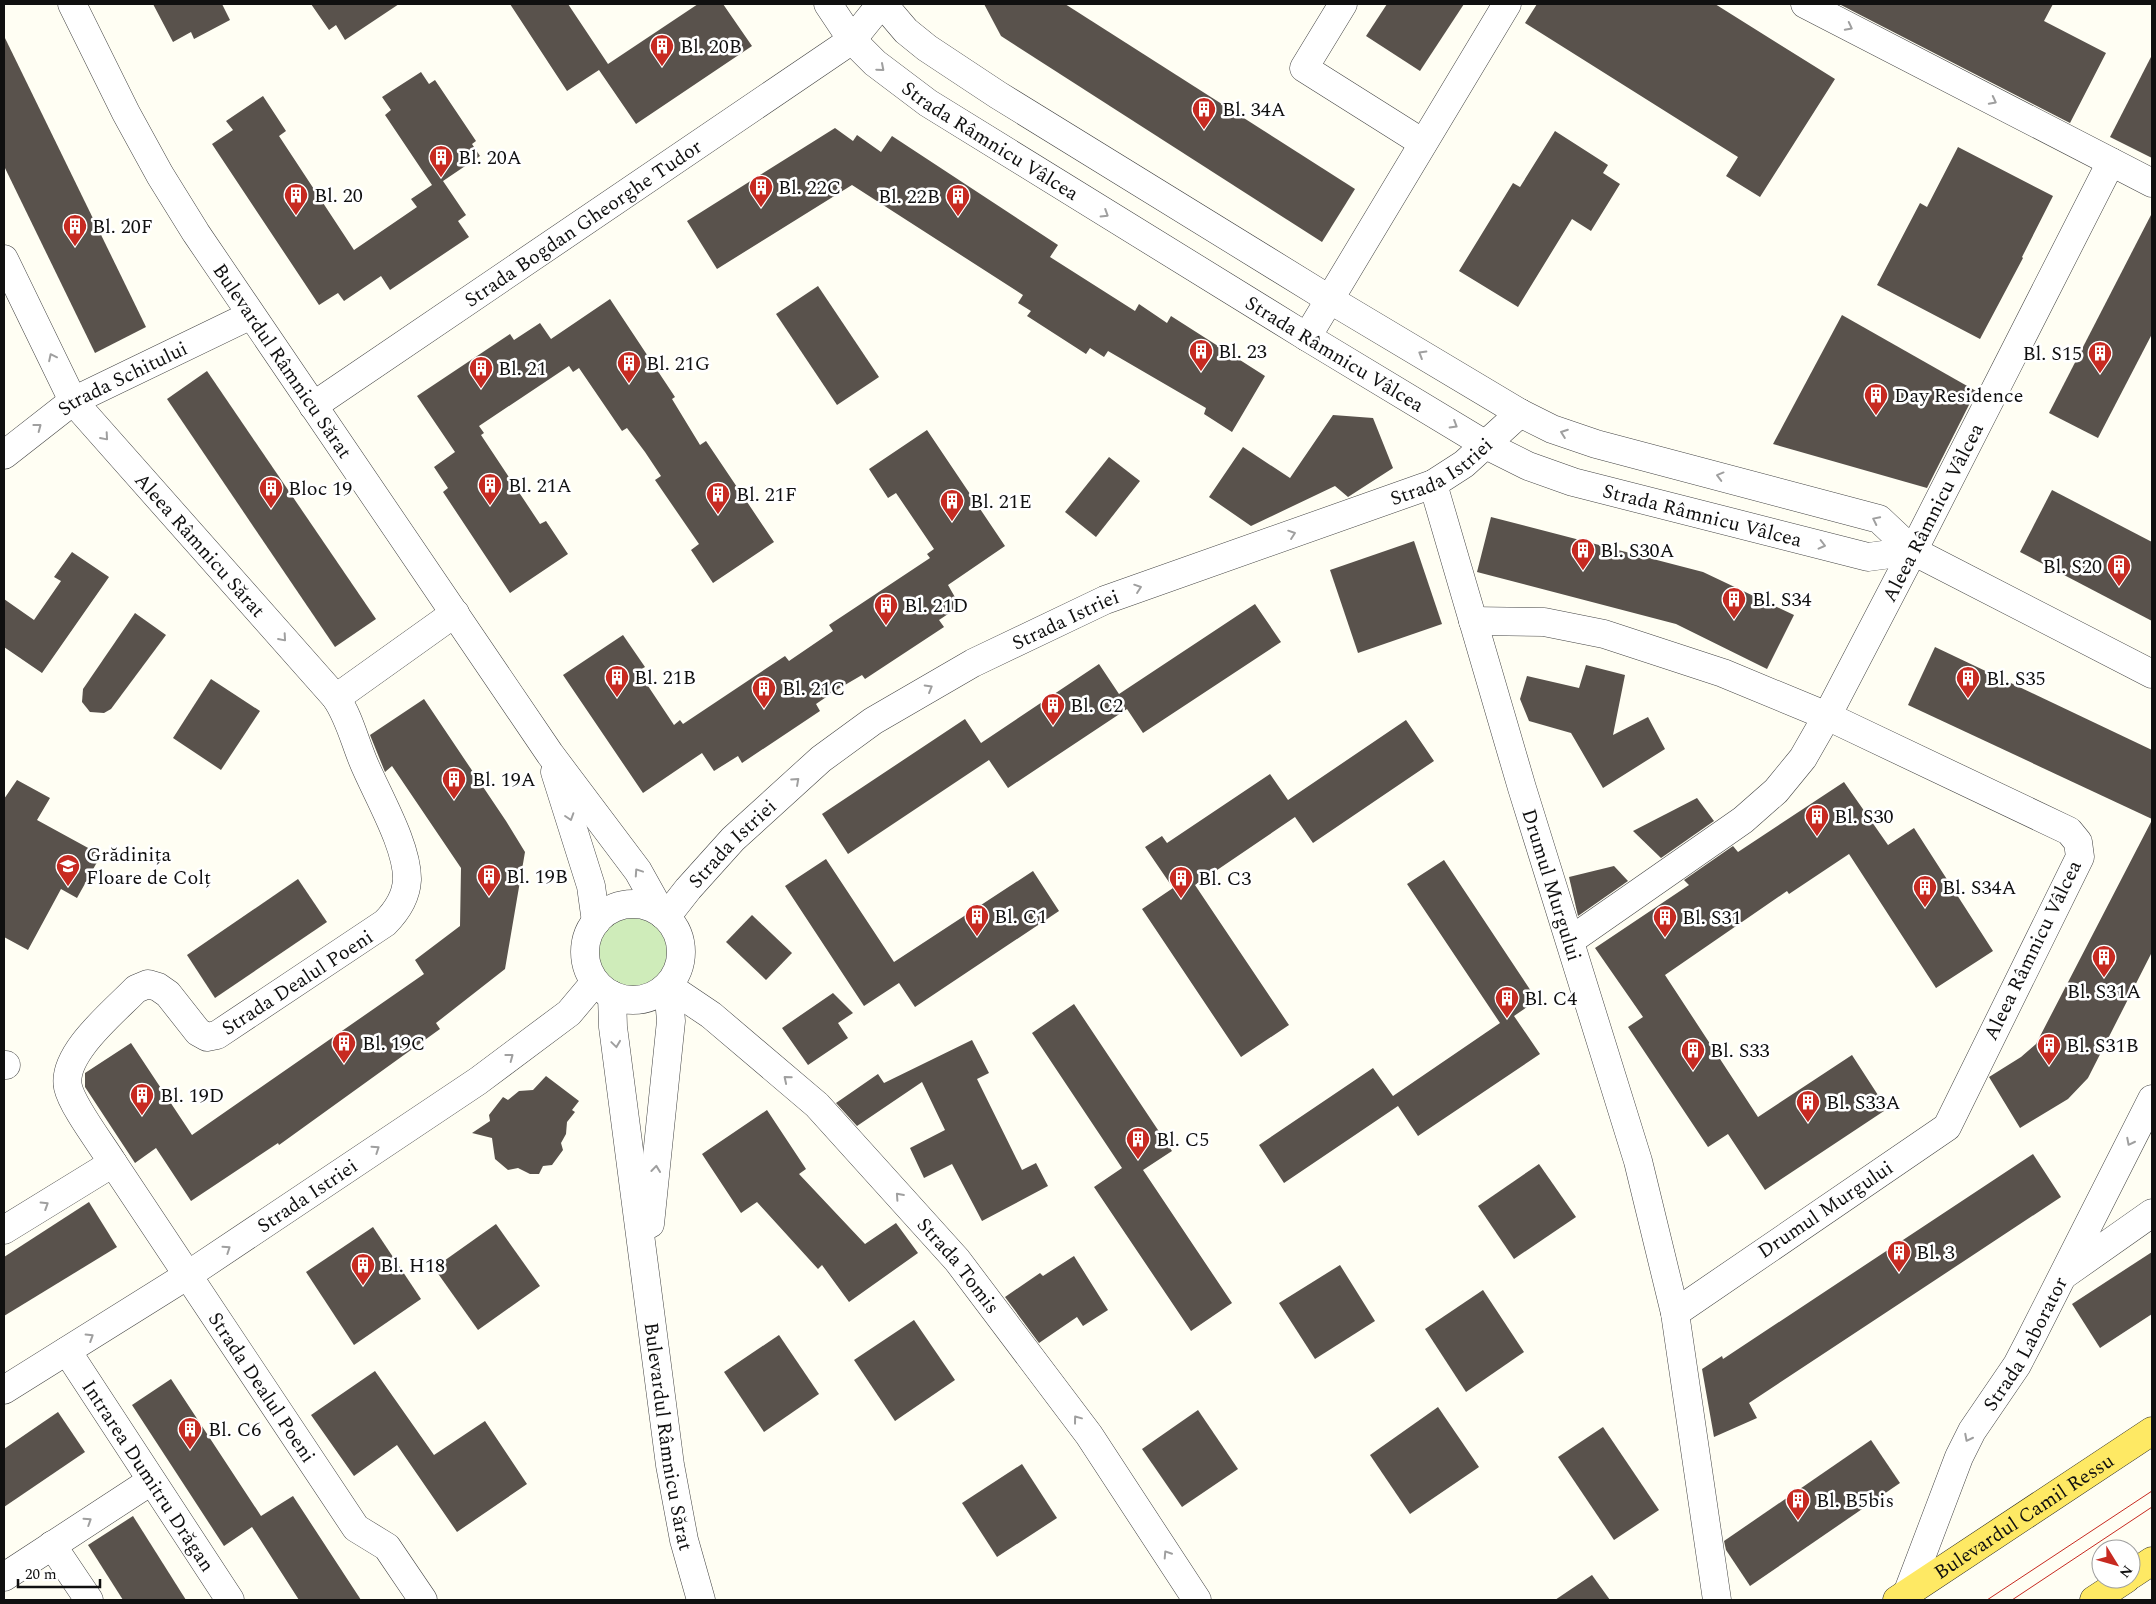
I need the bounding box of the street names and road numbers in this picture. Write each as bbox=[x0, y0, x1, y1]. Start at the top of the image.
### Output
street label: Strada Râmnicu Vâlcea bbox=[895, 74, 1085, 209]
street label: Strada Bogdan Gheorghe Tudor bbox=[458, 132, 708, 315]
street label: Bulevardul Râmnicu Sărat bbox=[205, 257, 359, 465]
street label: Strada Râmnicu Vâlcea bbox=[1239, 288, 1430, 420]
street label: Strada Schitului bbox=[51, 334, 193, 424]
street label: Aleea Râmnicu Vâlcea bbox=[1875, 418, 1992, 608]
street label: Strada Istriei bbox=[1386, 431, 1500, 514]
street label: Aleea Râmnicu Sărat bbox=[127, 466, 272, 625]
street label: Strada Râmnicu Vâlcea bbox=[1599, 476, 1805, 556]
street label: Strada Istriei bbox=[1007, 582, 1123, 658]
street label: Strada Istriei bbox=[681, 792, 784, 896]
street label: Drumul Murgului bbox=[1513, 805, 1589, 965]
street label: Aleea Râmnicu Vâlcea bbox=[1976, 855, 2090, 1046]
street label: Strada Dealul Poeni bbox=[216, 922, 379, 1043]
street label: Strada Istriei bbox=[251, 1152, 364, 1241]
street label: Drumul Murgului bbox=[1752, 1153, 1899, 1266]
street label: Strada Tomis bbox=[909, 1211, 1007, 1321]
street label: Strada Laborator bbox=[1976, 1272, 2076, 1417]
street label: Strada Dealul Poeni bbox=[200, 1306, 323, 1469]
street label: Bulevardul Râmnicu Sărat bbox=[636, 1320, 700, 1554]
street label: Intrarea Dumitru Drăgan bbox=[74, 1374, 222, 1578]
street label: Bulevardul Camil Ressu bbox=[1928, 1446, 2120, 1588]

